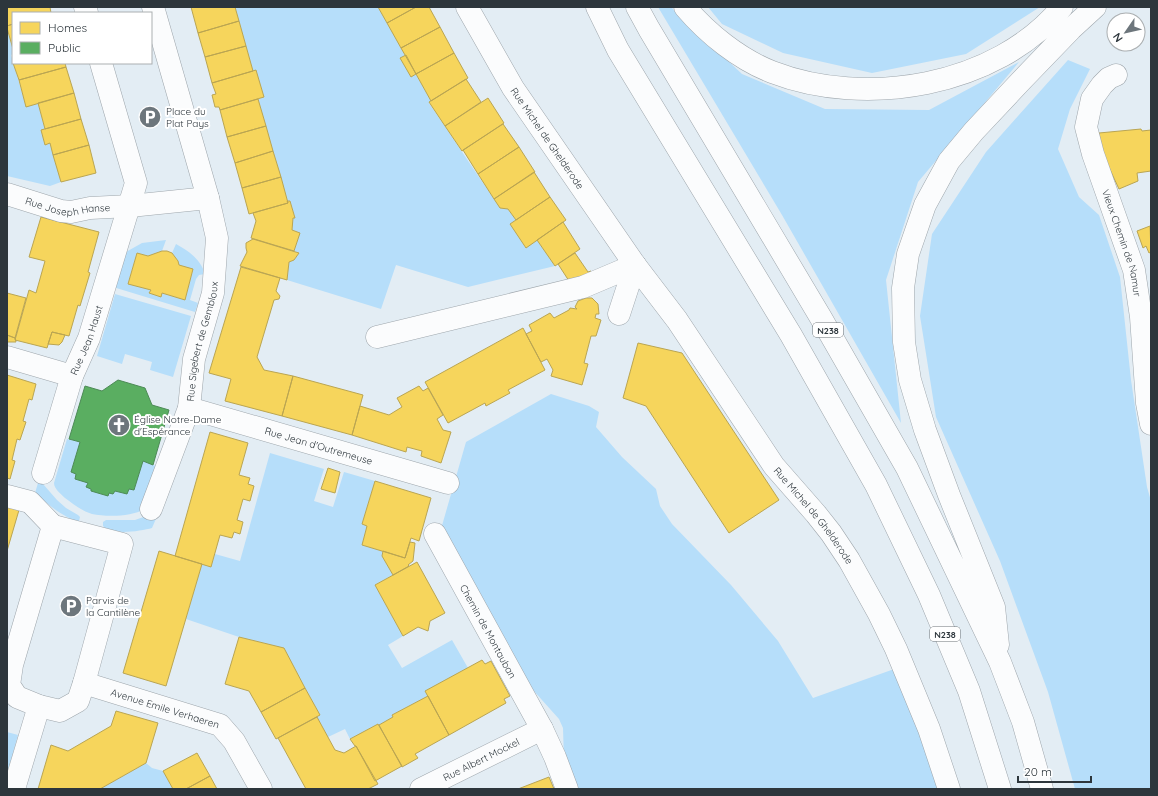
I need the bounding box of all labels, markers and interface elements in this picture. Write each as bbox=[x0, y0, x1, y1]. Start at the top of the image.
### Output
legend bbox=[12, 12, 152, 64]
north arrow bbox=[1106, 12, 1146, 52]
text: Homes bbox=[48, 20, 88, 35]
text: N bbox=[1110, 30, 1126, 45]
text: Public bbox=[48, 40, 81, 55]
street label: Rue Michel de Ghelderode bbox=[508, 85, 587, 192]
parking icon: Place du Plat Pays bbox=[137, 104, 163, 130]
place label: Place du Plat Pays bbox=[166, 105, 209, 130]
street label: Vieux Chemin de Namur bbox=[1099, 187, 1144, 297]
street label: Rue Joseph Hanse bbox=[24, 194, 111, 219]
street label: Rue Sigebert de Gembloux bbox=[183, 281, 220, 402]
street label: Rue Jean Haust bbox=[67, 303, 105, 377]
road number: N238 bbox=[813, 323, 843, 337]
church icon: Église Notre-Dame d'Espérance bbox=[106, 412, 132, 438]
place label: Église Notre-Dame d'Espérance bbox=[134, 413, 222, 438]
street label: Rue Jean d'Outremeuse bbox=[263, 424, 374, 467]
street label: Rue Michel de Ghelderode bbox=[771, 464, 856, 566]
street label: Chemin de Montauban bbox=[457, 582, 519, 681]
parking icon: Parvis de la Cantilène bbox=[58, 593, 84, 619]
place label: Parvis de la Cantilène bbox=[86, 594, 141, 619]
road number: N238 bbox=[930, 627, 960, 641]
street label: Avenue Emile Verhaeren bbox=[109, 685, 221, 731]
street label: Rue Albert Mockel bbox=[441, 735, 521, 784]
scale bar bbox=[1018, 758, 1091, 784]
text: 20 m bbox=[1024, 764, 1052, 779]

